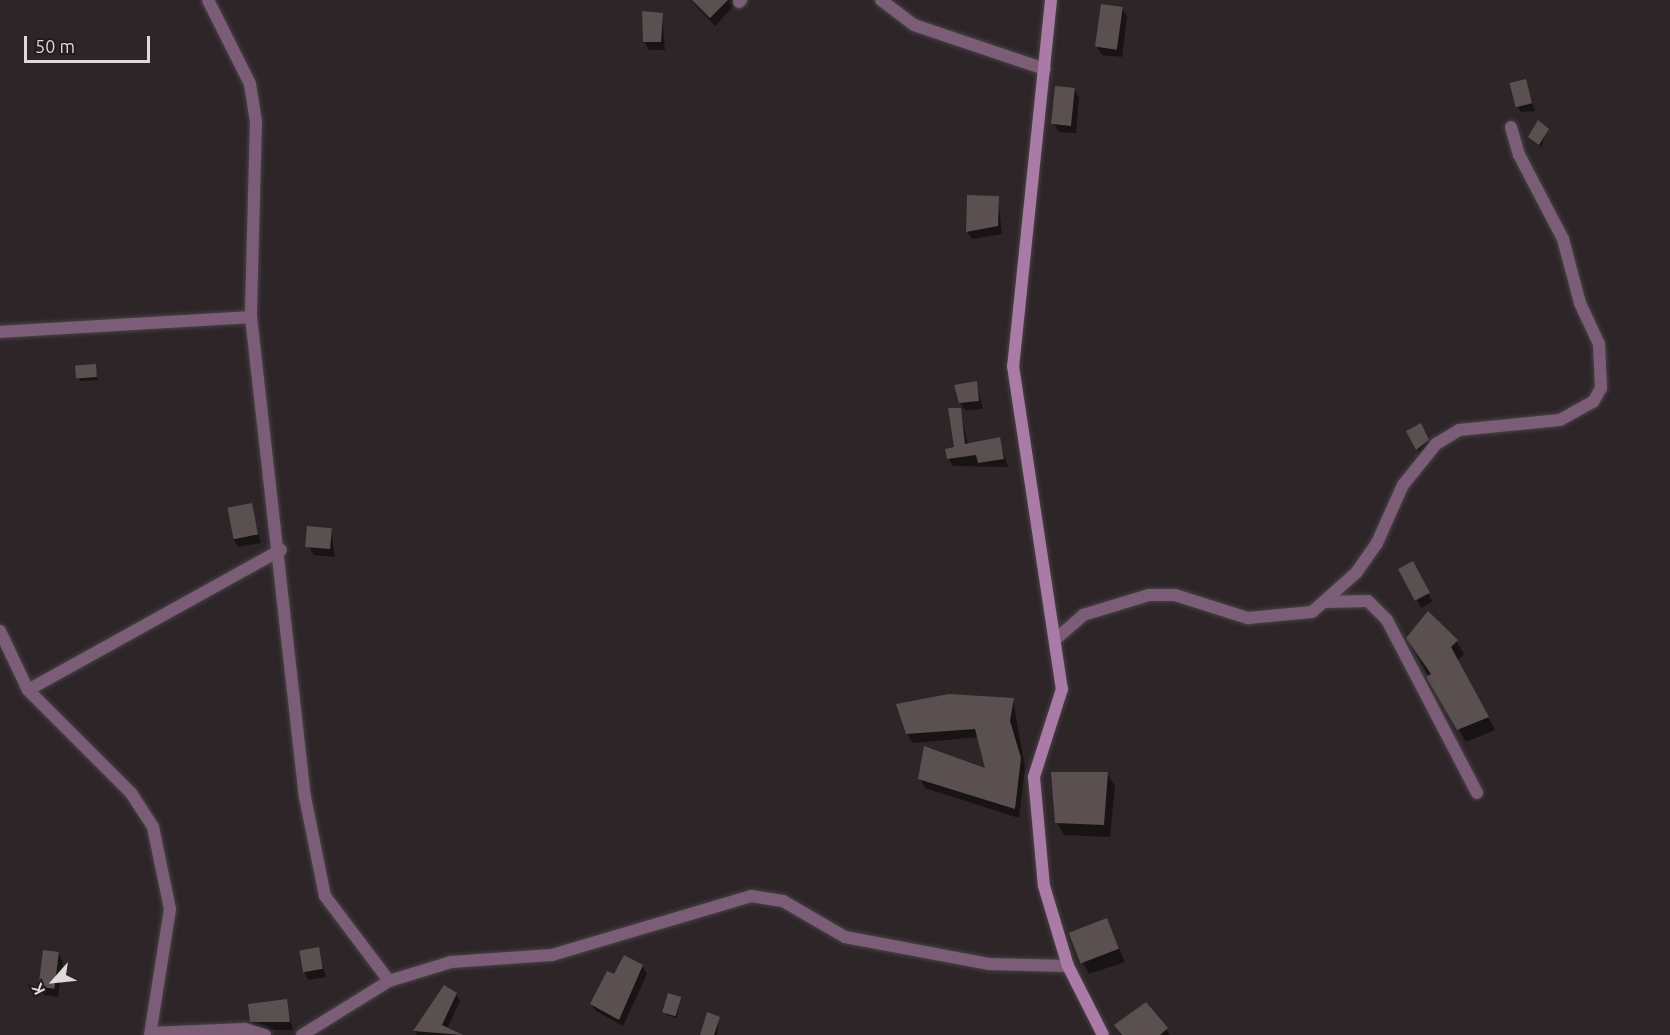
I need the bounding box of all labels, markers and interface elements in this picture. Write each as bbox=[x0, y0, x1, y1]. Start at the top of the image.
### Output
scale bar bbox=[27, 24, 153, 62]
text: 50 m bbox=[35, 36, 75, 56]
north arrow bbox=[24, 951, 84, 1011]
text: K bbox=[28, 980, 48, 998]

